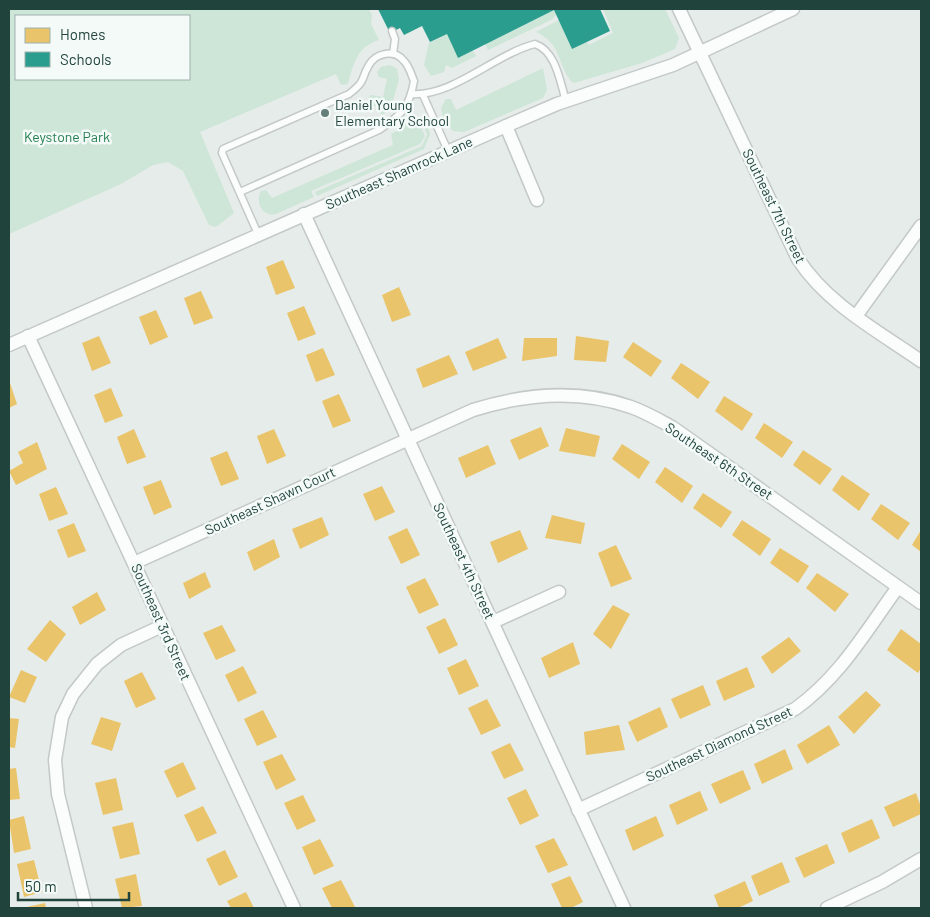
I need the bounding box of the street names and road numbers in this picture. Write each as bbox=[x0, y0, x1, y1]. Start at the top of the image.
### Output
street label: Southeast Shamrock Lane bbox=[323, 132, 475, 213]
street label: Southeast 7th Street bbox=[739, 146, 810, 266]
street label: Southeast 6th Street bbox=[662, 418, 776, 503]
street label: Southeast Shawn Court bbox=[202, 463, 338, 538]
street label: Southeast 4th Street bbox=[430, 500, 499, 622]
street label: Southeast 3rd Street bbox=[128, 561, 195, 683]
street label: Southeast Diamond Street bbox=[643, 702, 795, 785]

